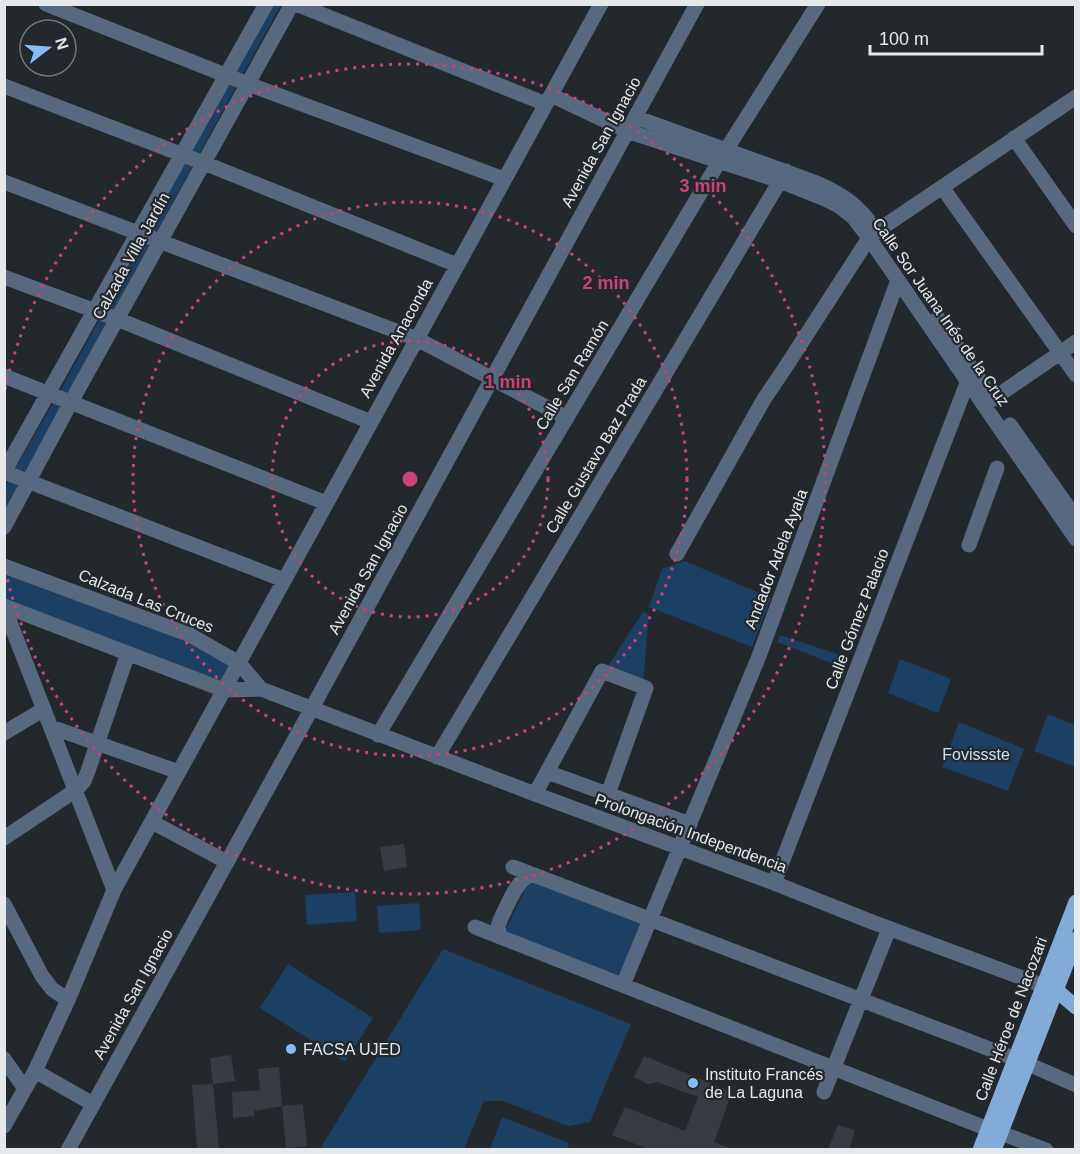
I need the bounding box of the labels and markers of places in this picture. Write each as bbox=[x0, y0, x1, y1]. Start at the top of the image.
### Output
centre of rings bbox=[400, 469, 420, 489]
place label: FACSA UJED bbox=[303, 1041, 401, 1058]
marker: FACSA UJED bbox=[284, 1042, 298, 1056]
place label: Instituto Francés de La Laguna bbox=[705, 1066, 823, 1101]
marker: Instituto Francés de La Laguna bbox=[686, 1076, 700, 1090]

